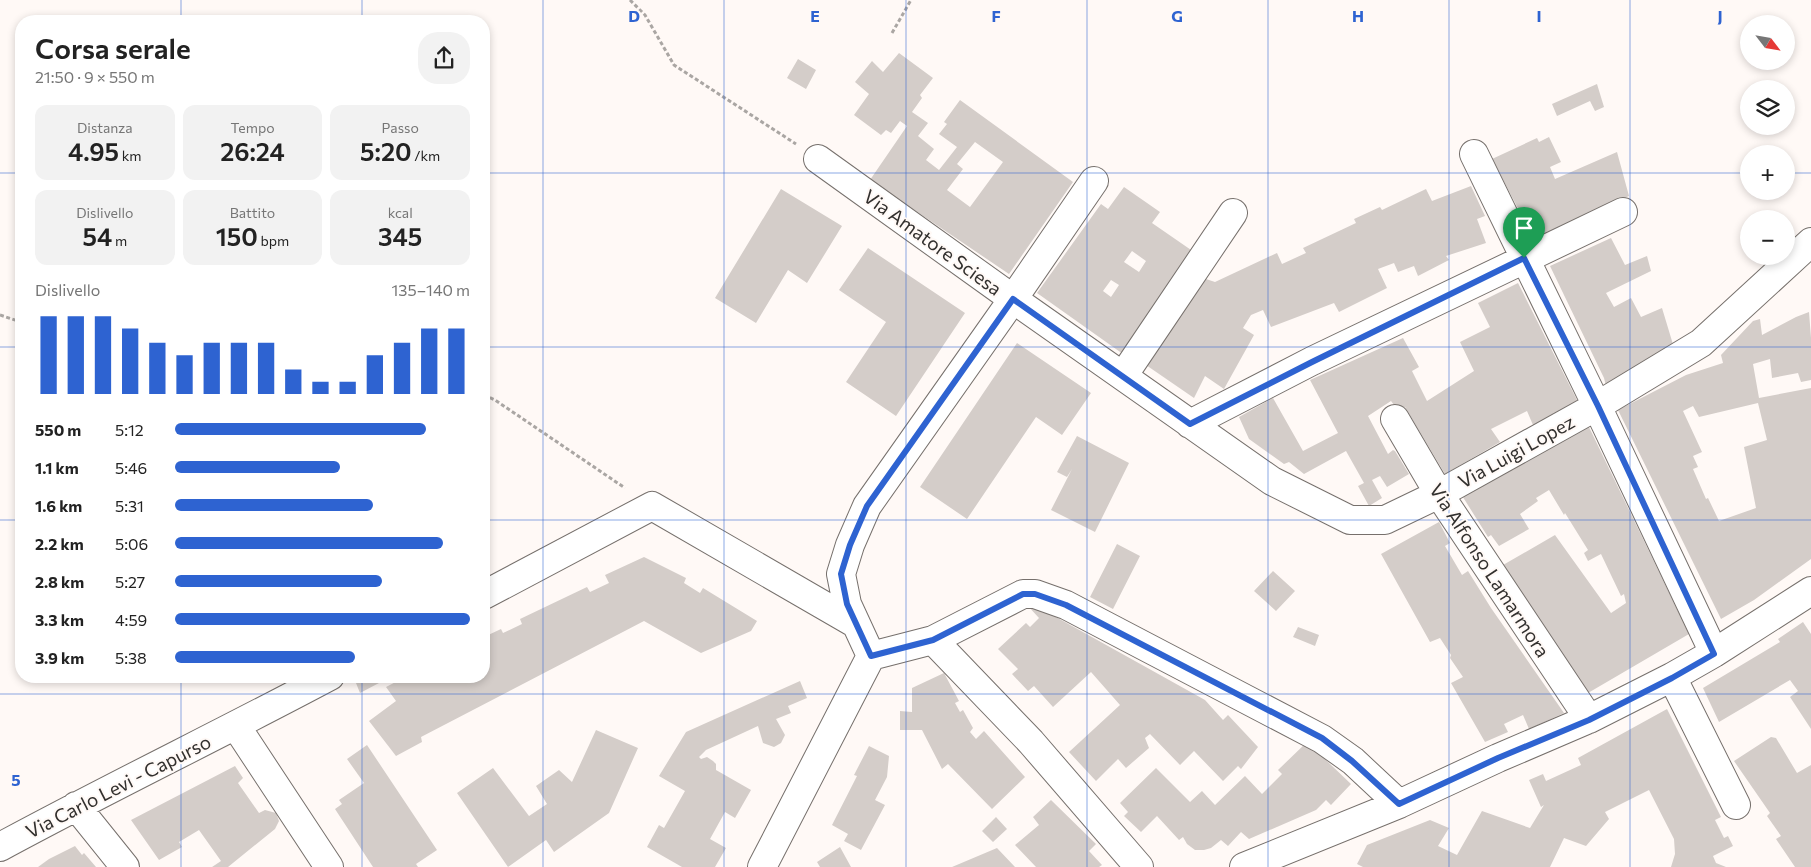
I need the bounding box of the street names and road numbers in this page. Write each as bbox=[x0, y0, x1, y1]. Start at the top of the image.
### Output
street label: Via Amatore Sciesa bbox=[859, 184, 1007, 300]
street label: Via Luigi Lopez bbox=[1454, 410, 1578, 492]
street label: Via Alfonso Lamarmora bbox=[1425, 479, 1555, 661]
street label: Via Carlo Levi - Capurso bbox=[22, 729, 214, 843]

